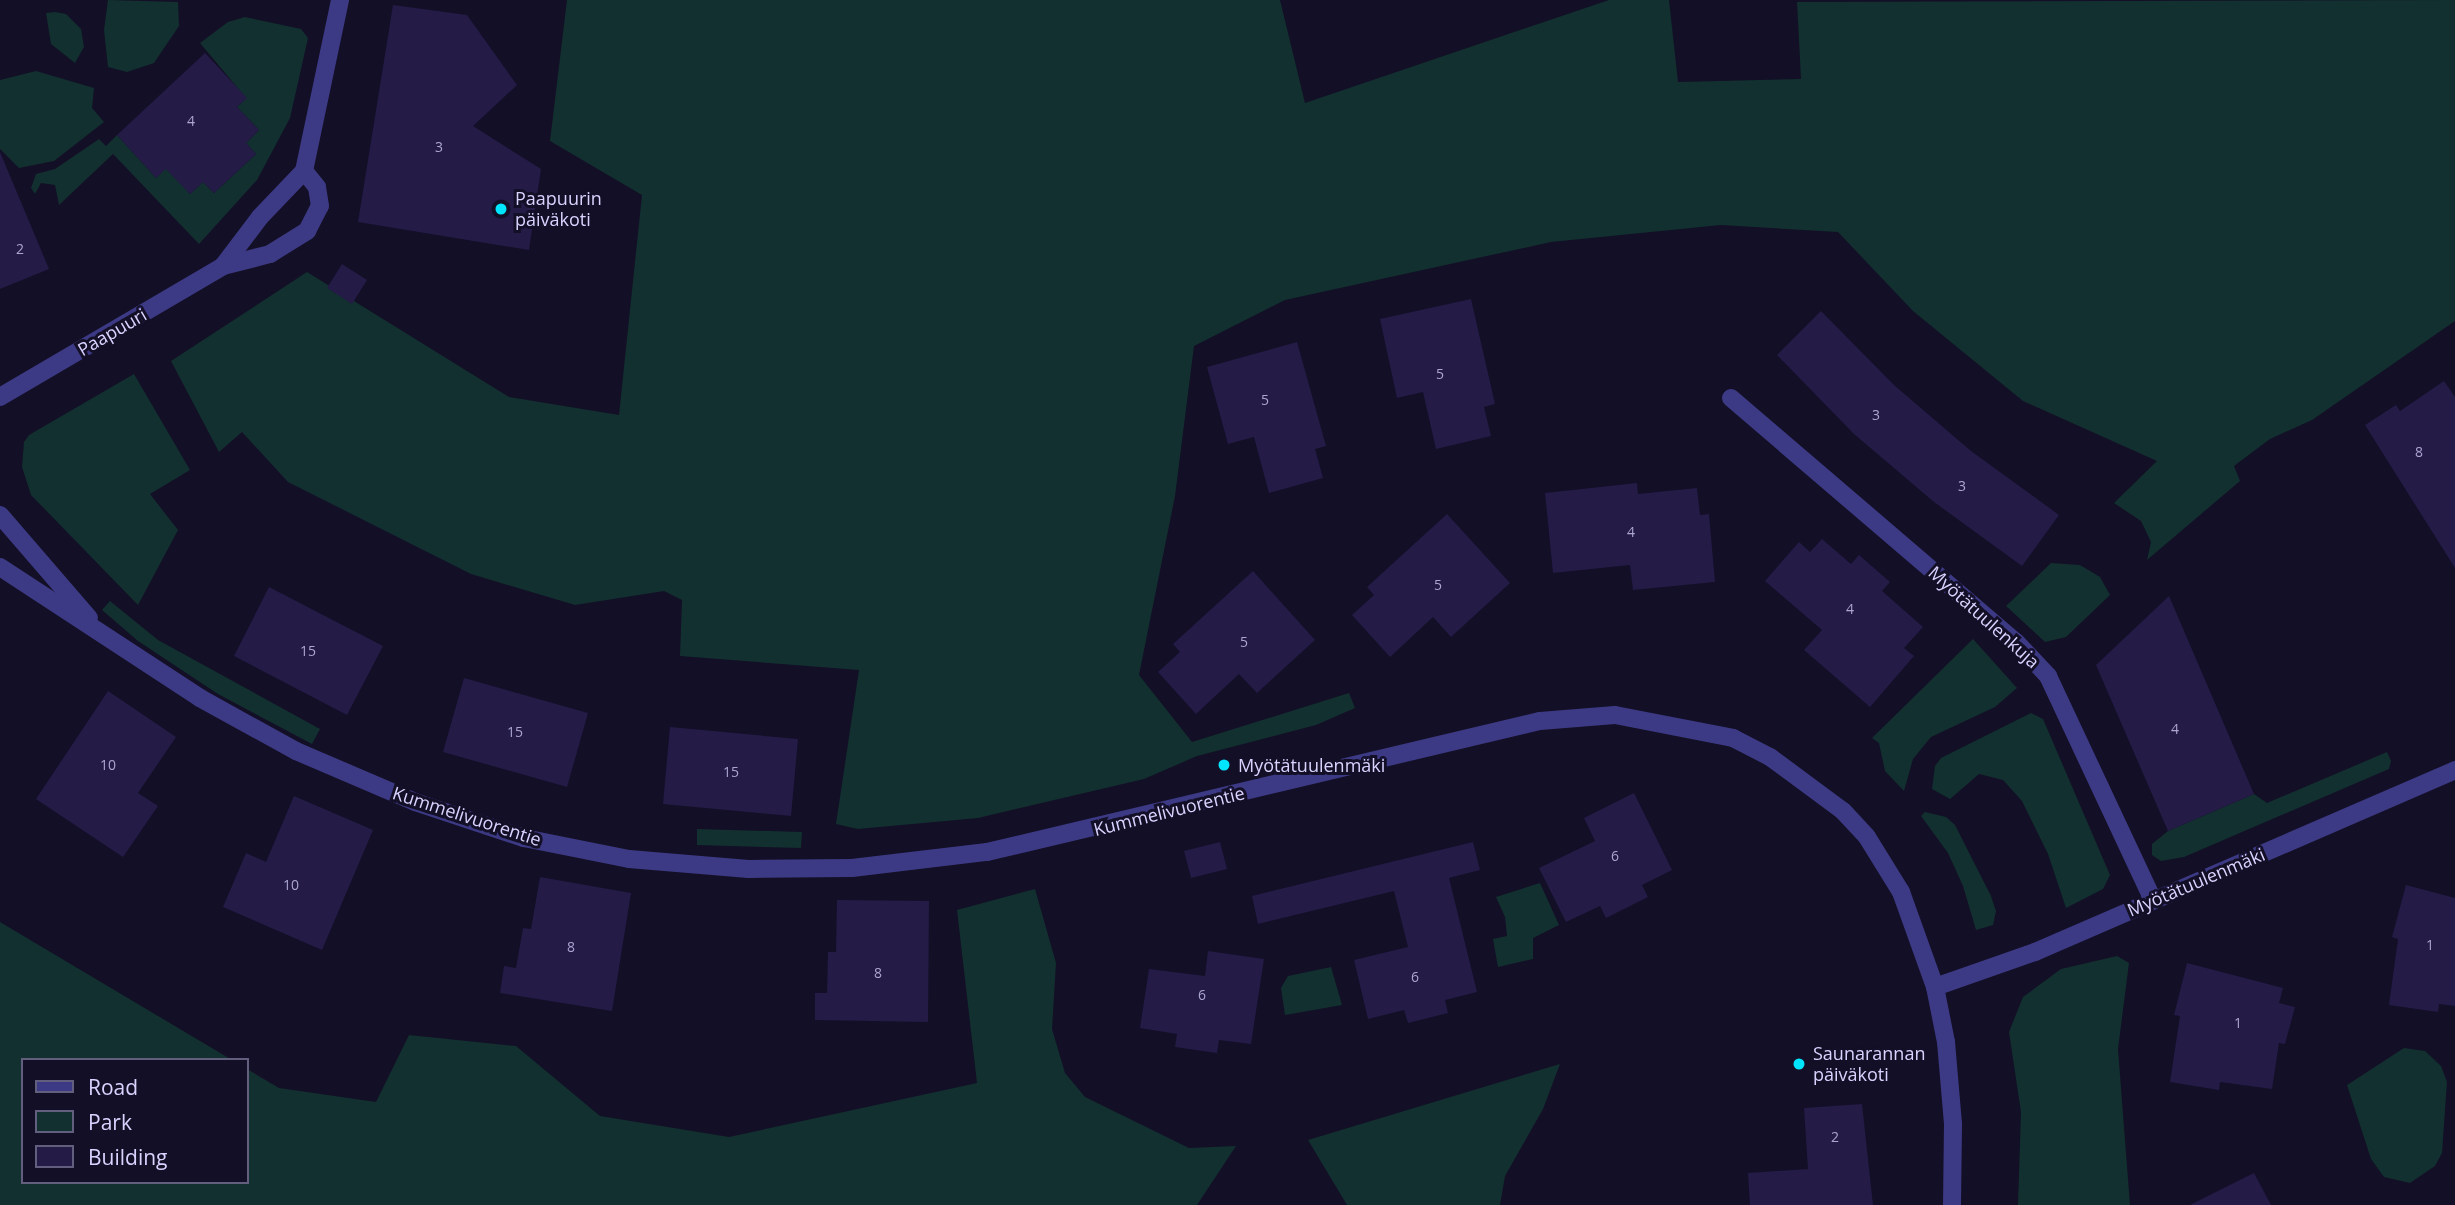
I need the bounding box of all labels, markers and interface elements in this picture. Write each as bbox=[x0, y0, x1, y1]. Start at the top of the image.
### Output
house number: 4 bbox=[187, 113, 195, 129]
house number: 3 bbox=[435, 139, 443, 155]
place label: Paapuurin päiväkoti bbox=[515, 188, 602, 230]
marker: Paapuurin päiväkoti bbox=[493, 201, 509, 217]
house number: 2 bbox=[16, 241, 24, 257]
street label: Paapuuri bbox=[74, 304, 150, 360]
house number: 5 bbox=[1436, 366, 1444, 382]
house number: 5 bbox=[1261, 392, 1269, 408]
house number: 3 bbox=[1872, 407, 1880, 423]
house number: 8 bbox=[2415, 444, 2423, 460]
house number: 3 bbox=[1958, 478, 1966, 494]
house number: 4 bbox=[1627, 524, 1635, 540]
street label: Myötätuulenkuja bbox=[1924, 562, 2044, 672]
house number: 5 bbox=[1434, 577, 1442, 593]
house number: 4 bbox=[1846, 601, 1854, 617]
house number: 5 bbox=[1240, 634, 1248, 650]
house number: 15 bbox=[300, 643, 316, 659]
house number: 4 bbox=[2171, 721, 2179, 737]
house number: 15 bbox=[507, 724, 523, 740]
place label: Myötätuulenmäki bbox=[1238, 754, 1385, 776]
house number: 10 bbox=[100, 757, 116, 773]
marker: Myötätuulenmäki bbox=[1216, 757, 1232, 773]
house number: 15 bbox=[723, 764, 739, 780]
street label: Kummelivuorentie bbox=[390, 782, 544, 850]
street label: Kummelivuorentie bbox=[1091, 782, 1247, 840]
street label: Myötätuulenmäki bbox=[2124, 843, 2268, 921]
house number: 6 bbox=[1611, 848, 1619, 864]
house number: 10 bbox=[283, 877, 299, 893]
house number: 1 bbox=[2426, 937, 2434, 953]
house number: 8 bbox=[567, 939, 575, 955]
house number: 8 bbox=[874, 965, 882, 981]
house number: 6 bbox=[1411, 969, 1419, 985]
house number: 6 bbox=[1198, 987, 1206, 1003]
house number: 1 bbox=[2234, 1015, 2242, 1031]
place label: Saunarannan päiväkoti bbox=[1813, 1043, 1925, 1086]
marker: Saunarannan päiväkoti bbox=[1791, 1056, 1807, 1072]
legend bbox=[21, 1058, 248, 1184]
text: Road bbox=[88, 1073, 138, 1101]
text: Park bbox=[88, 1108, 132, 1136]
house number: 2 bbox=[1831, 1129, 1839, 1145]
text: Building bbox=[88, 1143, 167, 1171]

